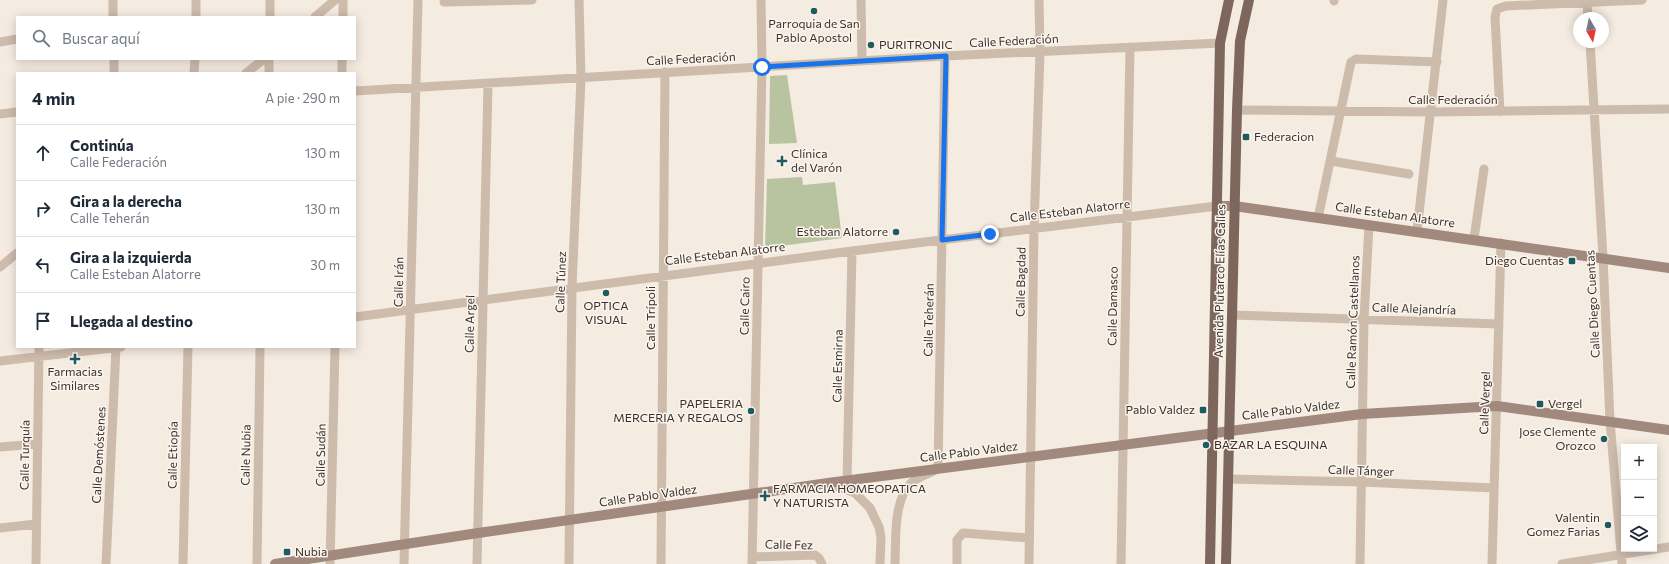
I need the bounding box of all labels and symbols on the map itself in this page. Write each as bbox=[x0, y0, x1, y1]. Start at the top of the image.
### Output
marker: Parroquia de San Pablo Apostol bbox=[809, 6, 819, 16]
north arrow bbox=[1573, 12, 1609, 48]
place label: Parroquia de San Pablo Apostol bbox=[768, 16, 860, 44]
street label: Calle Federación bbox=[969, 31, 1059, 49]
place label: PURITRONIC bbox=[879, 37, 953, 51]
marker: PURITRONIC bbox=[866, 40, 876, 50]
street label: Calle Federación bbox=[646, 49, 736, 67]
route start bbox=[753, 58, 771, 76]
street label: Calle Federación bbox=[1408, 92, 1498, 106]
place label: Federacion bbox=[1254, 129, 1314, 143]
marker: Federacion bbox=[1241, 132, 1251, 142]
place label: Clínica del Varón bbox=[791, 146, 842, 174]
marker: Clínica del Varón bbox=[776, 155, 788, 167]
street label: Calle Esteban Alatorre bbox=[1009, 196, 1131, 224]
street label: Calle Esteban Alatorre bbox=[1334, 199, 1456, 229]
street label: Avenida Plutarco Elías Calles bbox=[1211, 204, 1227, 358]
place label: Esteban Alatorre bbox=[796, 224, 888, 238]
route end bbox=[981, 225, 999, 243]
marker: Esteban Alatorre bbox=[891, 227, 901, 237]
street label: Calle Esteban Alatorre bbox=[664, 239, 786, 267]
street label: Calle Bagdad bbox=[1012, 247, 1028, 317]
street label: Calle Diego Cuentas bbox=[1582, 250, 1602, 358]
street label: Calle Túnez bbox=[552, 251, 568, 313]
place label: Diego Cuentas bbox=[1485, 253, 1564, 267]
street label: Calle Ramón Castellanos bbox=[1343, 255, 1361, 389]
marker: Diego Cuentas bbox=[1567, 256, 1577, 266]
street label: Calle Irán bbox=[391, 257, 405, 307]
street label: Calle Damasco bbox=[1104, 266, 1120, 346]
street label: Calle Cairo bbox=[736, 277, 752, 335]
street label: Calle Teherán bbox=[920, 283, 936, 357]
street label: Calle Trípoli bbox=[643, 286, 657, 350]
marker: OPTICA VISUAL bbox=[601, 288, 611, 298]
street label: Calle Argel bbox=[461, 295, 477, 353]
place label: OPTICA VISUAL bbox=[584, 298, 628, 326]
street label: Calle Alejandría bbox=[1372, 300, 1456, 316]
street label: Calle Esmirna bbox=[829, 329, 845, 403]
marker: Farmacias Similares bbox=[70, 354, 80, 364]
place label: Farmacias Similares bbox=[47, 364, 103, 392]
street label: Calle Vergel bbox=[1476, 371, 1492, 435]
place label: PAPELERIA MERCERIA Y REGALOS bbox=[613, 396, 743, 424]
street label: Calle Pablo Valdez bbox=[1241, 396, 1341, 422]
place label: Vergel bbox=[1548, 396, 1582, 410]
marker: Vergel bbox=[1535, 399, 1545, 409]
place label: Pablo Valdez bbox=[1125, 402, 1195, 416]
marker: Pablo Valdez bbox=[1198, 405, 1208, 415]
street label: Calle Demóstenes bbox=[88, 406, 108, 504]
marker: PAPELERIA MERCERIA Y REGALOS bbox=[746, 406, 756, 416]
street label: Calle Turquía bbox=[16, 420, 32, 490]
street label: Calle Etiopía bbox=[164, 421, 180, 489]
street label: Calle Sudán bbox=[312, 423, 328, 487]
street label: Calle Nubia bbox=[237, 424, 253, 486]
place label: Jose Clemente Orozco bbox=[1519, 424, 1596, 452]
marker: Jose Clemente Orozco bbox=[1599, 434, 1609, 444]
place label: BAZAR LA ESQUINA bbox=[1214, 437, 1328, 451]
street label: Calle Pablo Valdez bbox=[919, 438, 1019, 464]
marker: BAZAR LA ESQUINA bbox=[1201, 440, 1211, 450]
street label: Calle Tánger bbox=[1328, 462, 1395, 478]
street label: Calle Pablo Valdez bbox=[598, 481, 698, 509]
place label: FARMACIA HOMEOPATICA Y NATURISTA bbox=[773, 481, 926, 509]
marker: FARMACIA HOMEOPATICA Y NATURISTA bbox=[760, 491, 770, 501]
place label: Valentin Gomez Farias bbox=[1526, 510, 1600, 538]
marker: Valentin Gomez Farias bbox=[1603, 520, 1613, 530]
street label: Calle Fez bbox=[765, 537, 813, 551]
place label: Nubia bbox=[295, 544, 327, 558]
marker: Nubia bbox=[282, 547, 292, 557]

